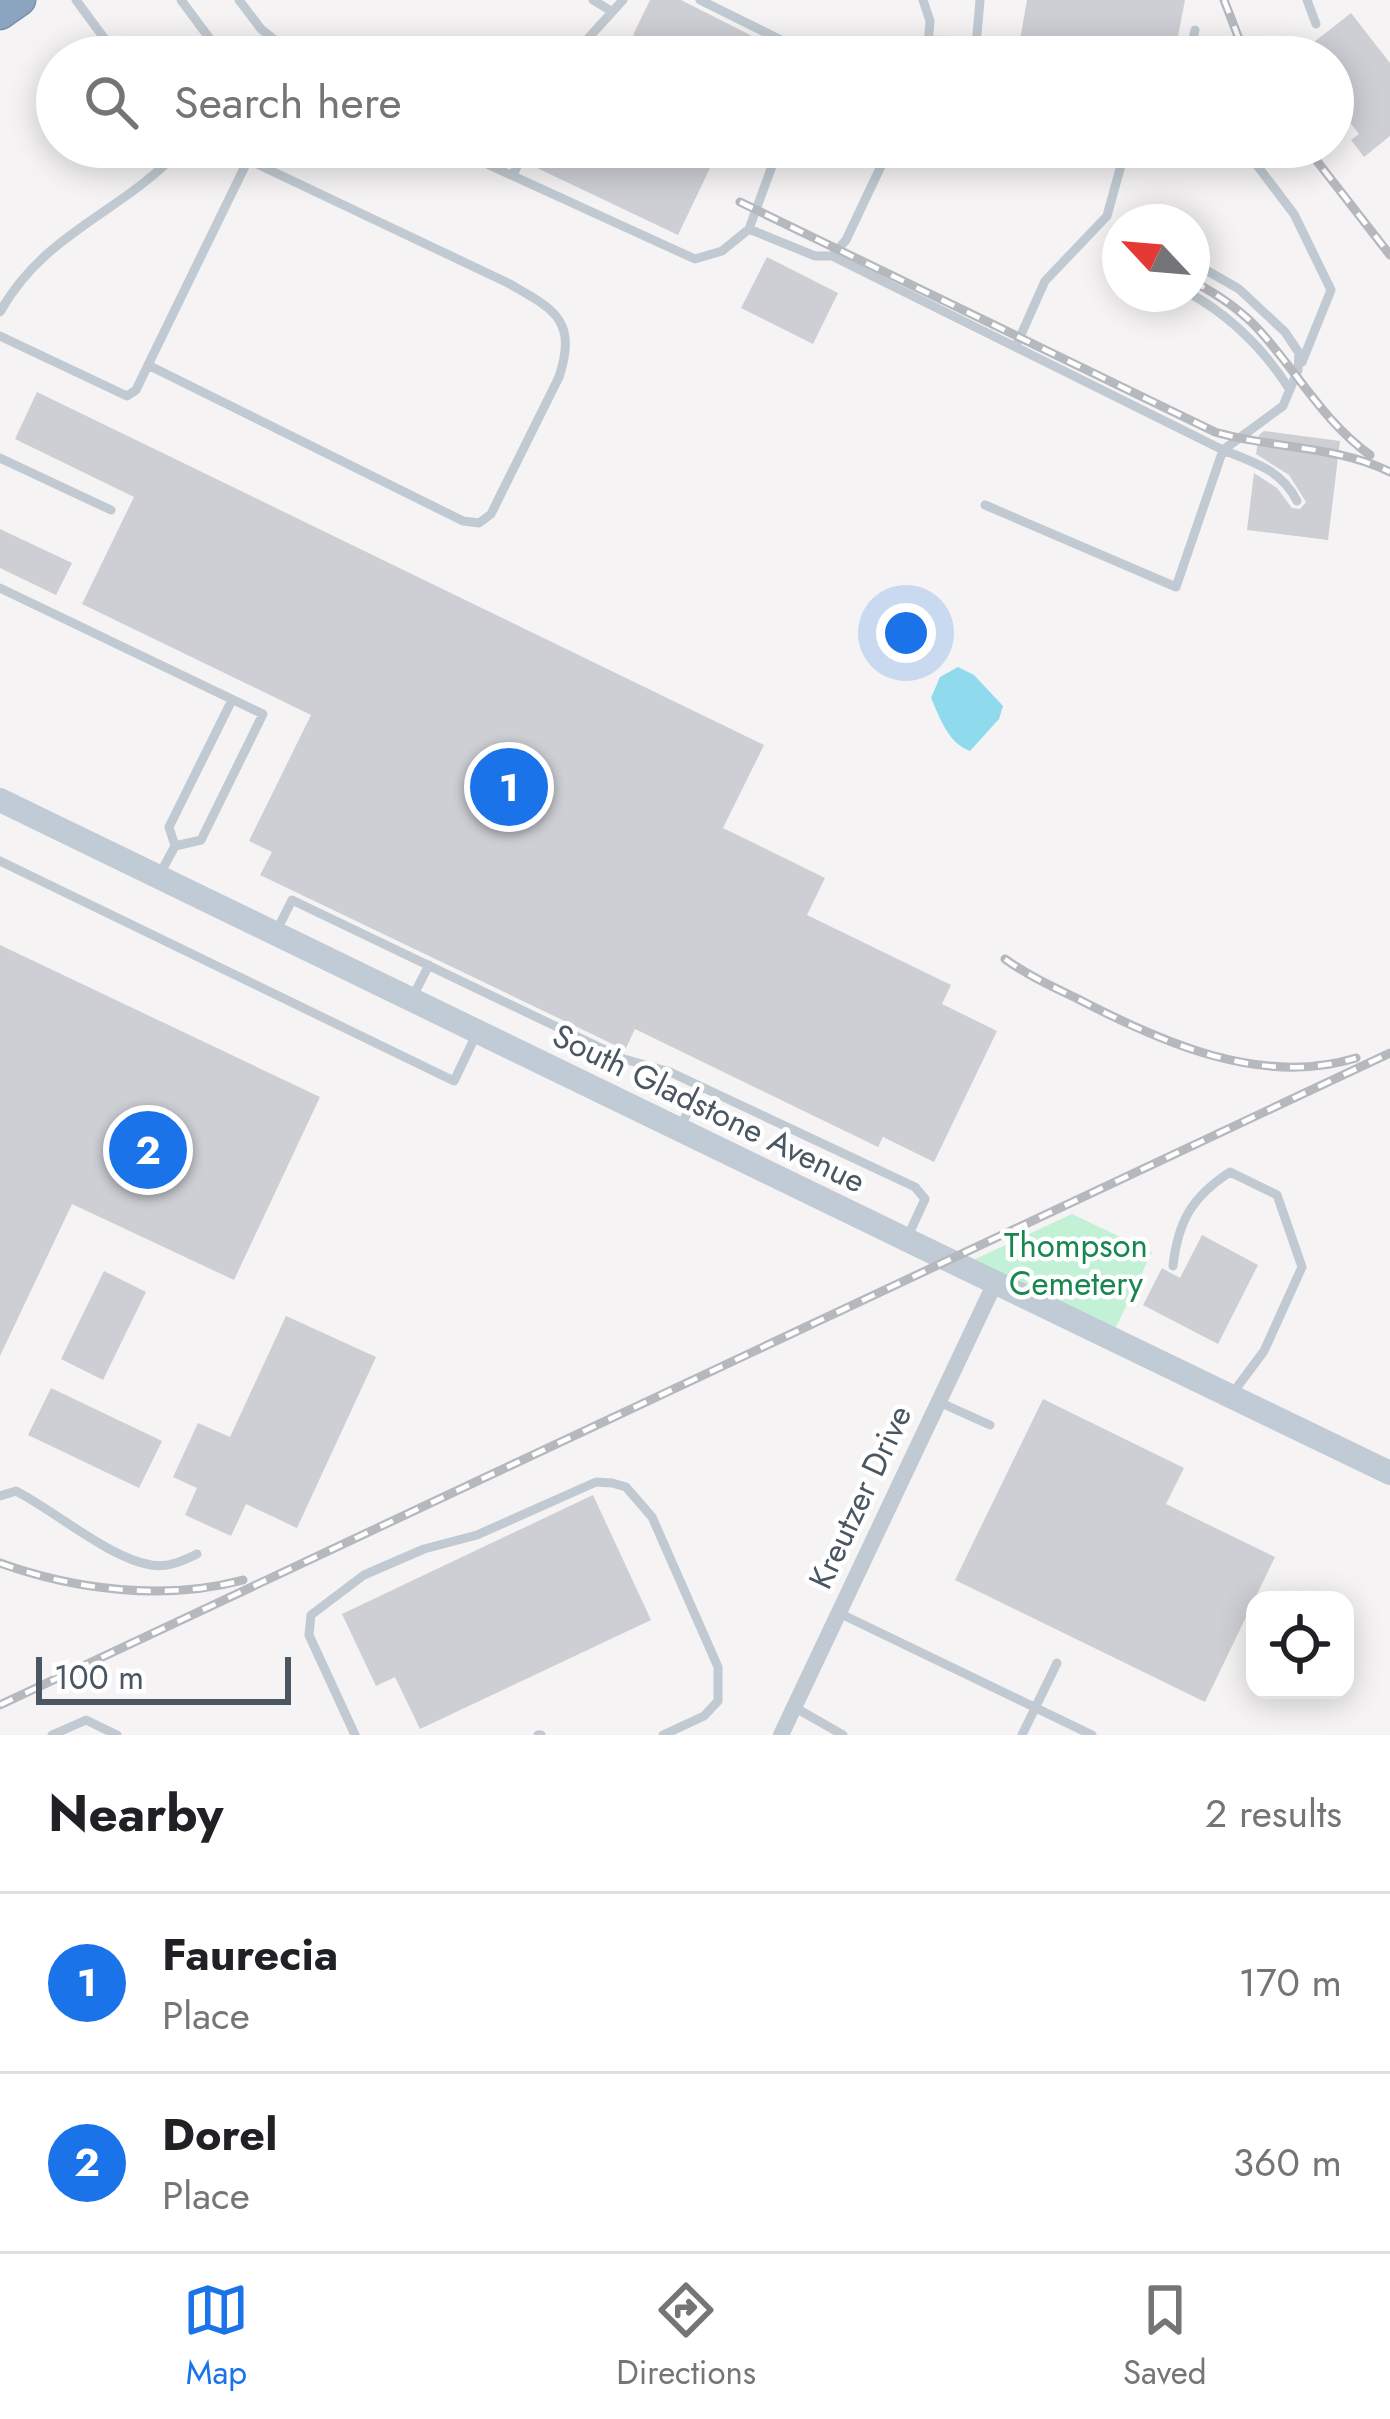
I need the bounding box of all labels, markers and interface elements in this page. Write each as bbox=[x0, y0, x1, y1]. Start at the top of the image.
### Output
search box bbox=[36, 36, 1354, 168]
icon: search bbox=[78, 69, 144, 135]
text: Search here bbox=[174, 70, 402, 135]
north arrow bbox=[1102, 204, 1210, 312]
your location bbox=[876, 603, 936, 663]
pin: 1 bbox=[470, 742, 548, 832]
street label: South Gladstone Avenue bbox=[545, 1012, 873, 1204]
pin: 2 bbox=[109, 1105, 187, 1195]
park label: Thompson Cemetery bbox=[1004, 1222, 1148, 1307]
street label: Kreutzer Drive bbox=[797, 1397, 923, 1597]
map controls bbox=[1246, 1591, 1354, 1699]
button: locate bbox=[1246, 1591, 1354, 1699]
scale bar bbox=[36, 1651, 291, 1704]
text: 100 m bbox=[54, 1654, 144, 1701]
text: Nearby bbox=[48, 1776, 223, 1850]
text: 2 results bbox=[1205, 1785, 1342, 1842]
text: Faurecia bbox=[162, 1922, 338, 1987]
text: 1 bbox=[77, 1954, 97, 2011]
text: 170 m bbox=[1238, 1954, 1342, 2011]
text: Place bbox=[162, 1987, 250, 2044]
text: Dorel bbox=[162, 2102, 277, 2167]
text: 2 bbox=[74, 2134, 100, 2191]
text: 360 m bbox=[1233, 2134, 1342, 2191]
text: Place bbox=[162, 2167, 250, 2224]
tab: Map bbox=[183, 2277, 249, 2396]
tab: Directions bbox=[616, 2277, 756, 2396]
tab: Saved bbox=[1123, 2277, 1207, 2396]

